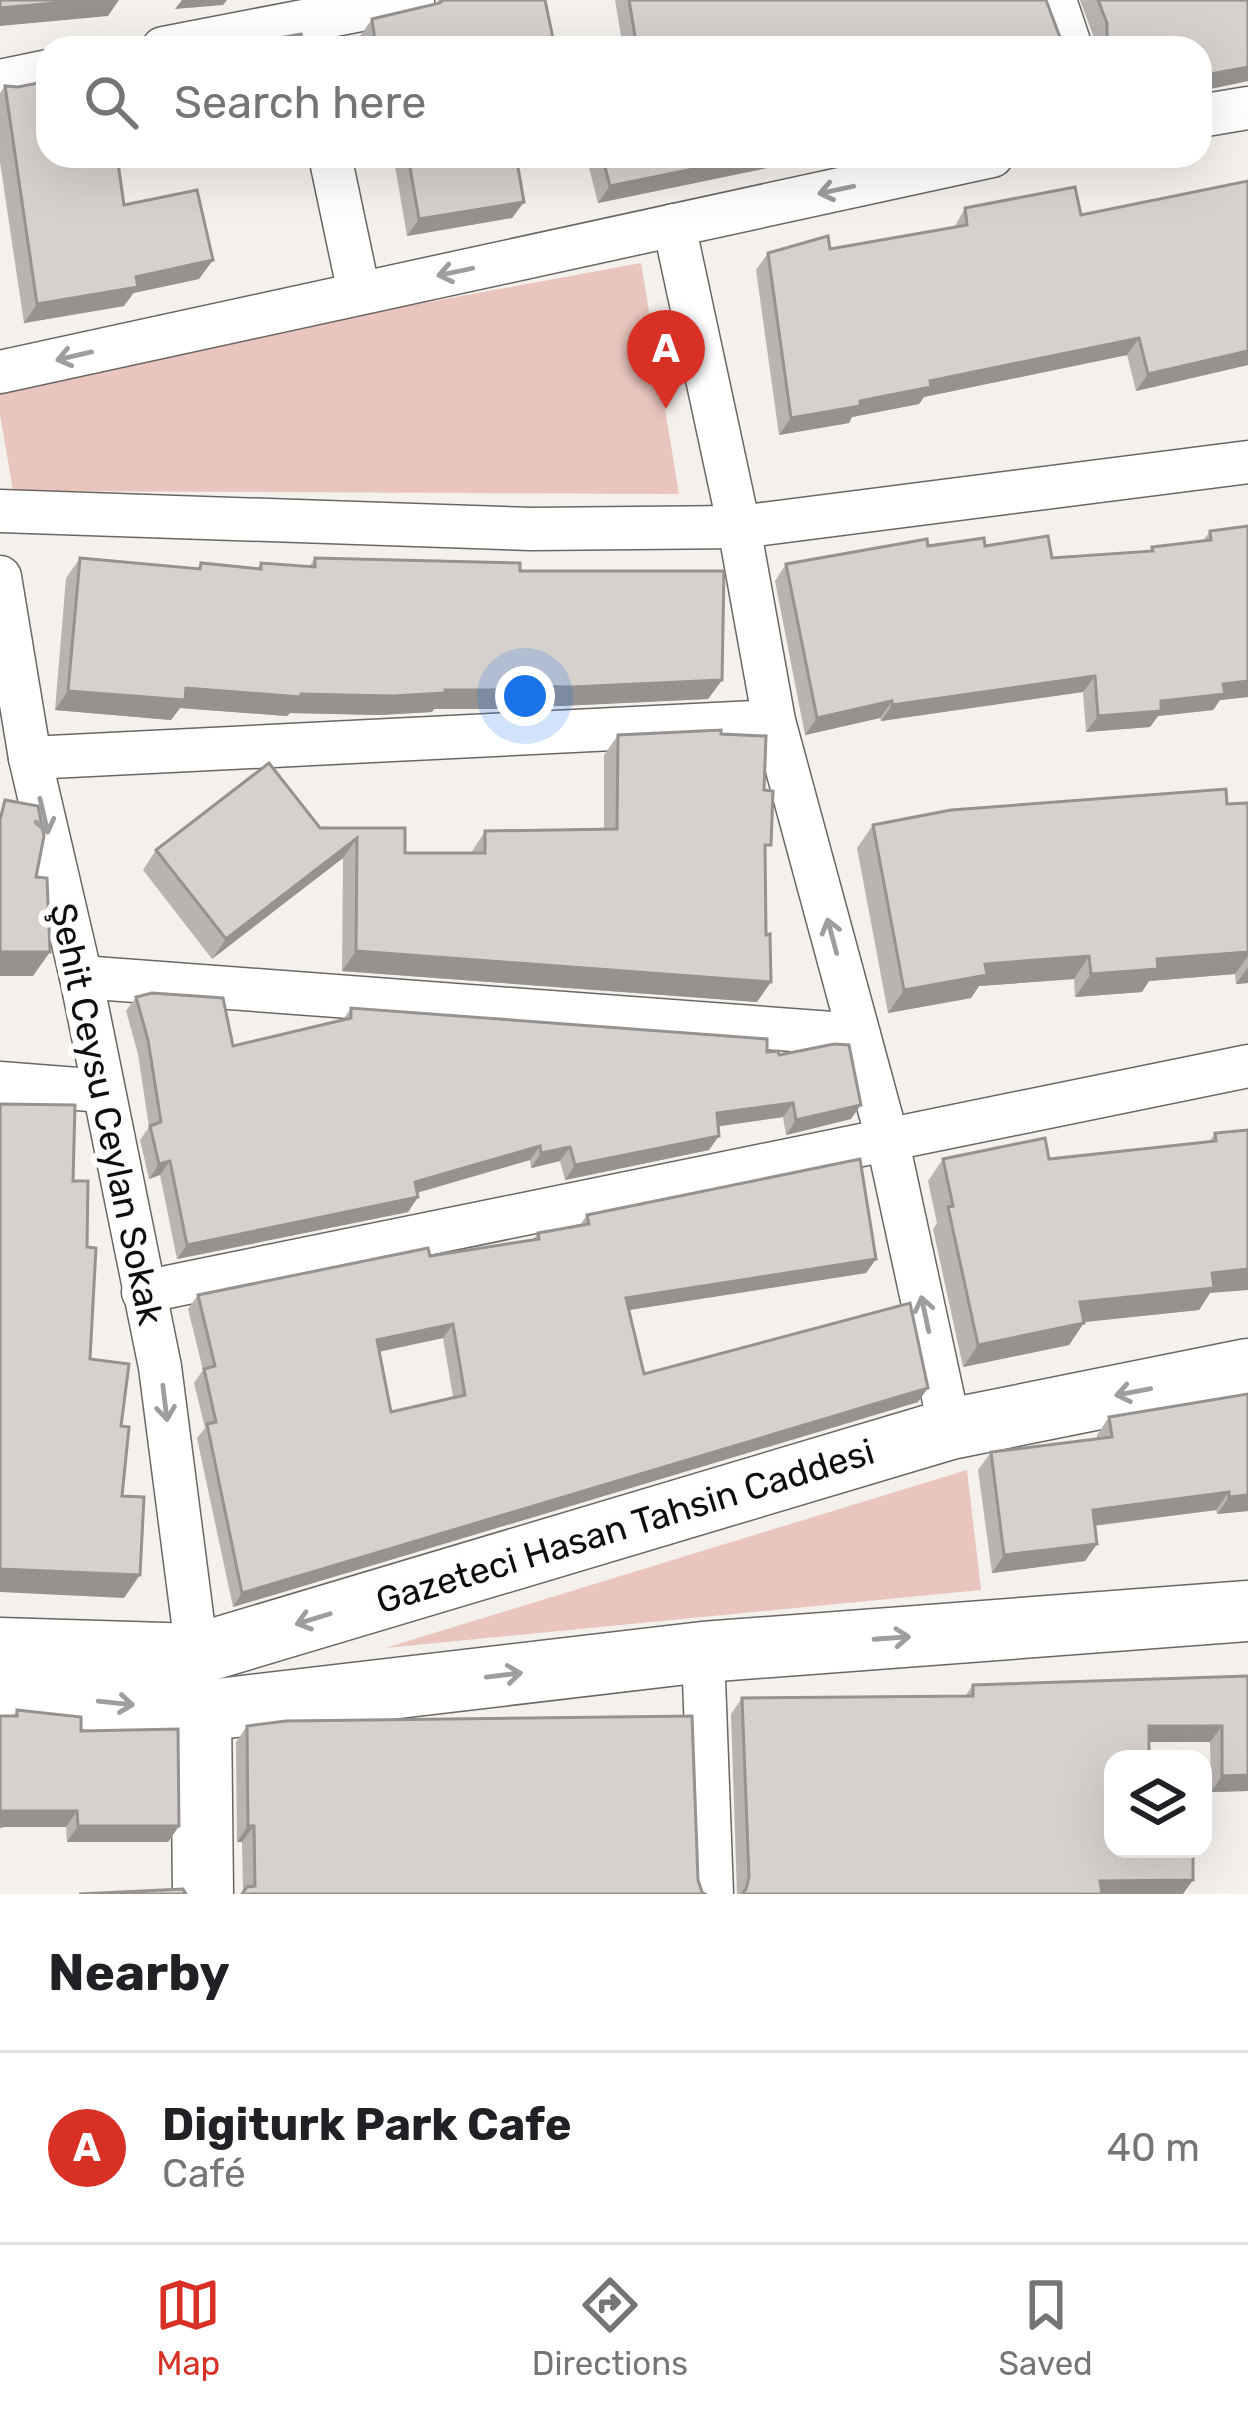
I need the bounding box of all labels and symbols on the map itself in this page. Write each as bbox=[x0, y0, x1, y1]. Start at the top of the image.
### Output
one-way arrow bbox=[818, 179, 856, 202]
one-way arrow bbox=[437, 262, 475, 285]
pin: A bbox=[627, 310, 705, 409]
one-way arrow bbox=[56, 346, 94, 368]
your location bbox=[495, 666, 555, 726]
one-way arrow bbox=[34, 796, 56, 834]
street label: Şehit Ceysu Ceylan Sokak bbox=[41, 899, 173, 1329]
one-way arrow bbox=[819, 918, 841, 956]
one-way arrow bbox=[913, 1296, 936, 1334]
one-way arrow bbox=[1115, 1382, 1154, 1404]
one-way arrow bbox=[154, 1383, 176, 1422]
street label: Gazeteci Hasan Tahsin Caddesi bbox=[371, 1430, 879, 1622]
one-way arrow bbox=[295, 1609, 333, 1631]
one-way arrow bbox=[872, 1626, 911, 1649]
one-way arrow bbox=[484, 1664, 523, 1686]
one-way arrow bbox=[96, 1692, 135, 1715]

